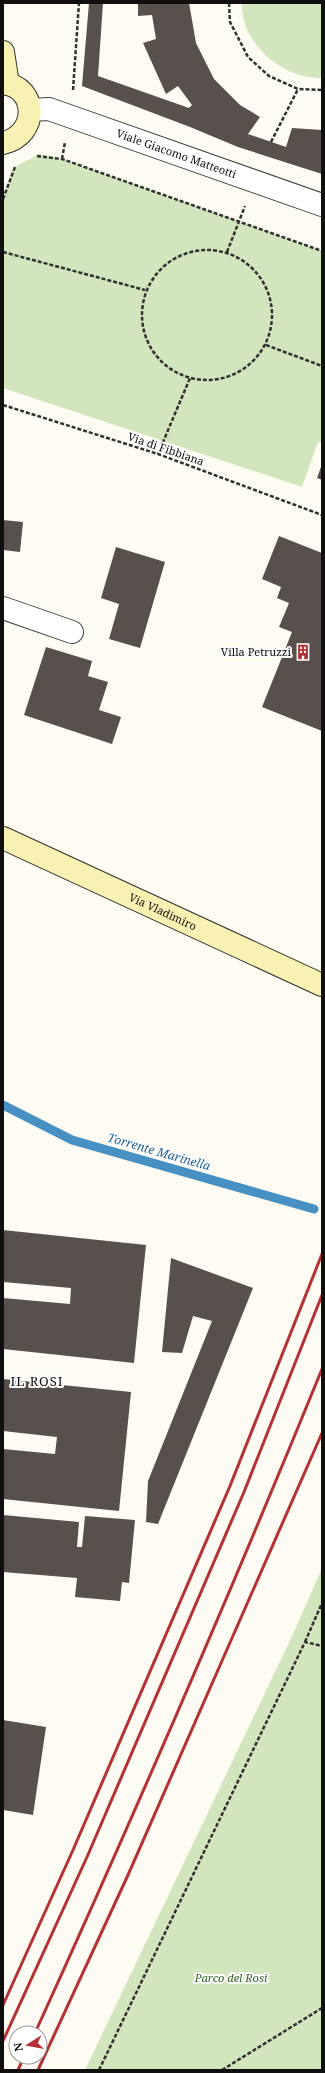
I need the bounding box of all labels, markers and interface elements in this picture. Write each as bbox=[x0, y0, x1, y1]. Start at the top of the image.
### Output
street label: Viale Giacomo Matteotti bbox=[114, 125, 239, 181]
street label: Via di Fibbiana bbox=[126, 428, 206, 469]
building icon: Villa Petruzzi bbox=[294, 643, 312, 661]
place label: Villa Petruzzi bbox=[221, 644, 291, 659]
street label: Via Vladimiro bbox=[127, 889, 199, 933]
water label: Torrente Marinella bbox=[106, 1129, 213, 1174]
district label: IL ROSI bbox=[10, 1372, 64, 1390]
park label: Parco del Rosi bbox=[194, 1970, 268, 1985]
north arrow bbox=[8, 2025, 48, 2065]
text: N bbox=[9, 2041, 26, 2053]

